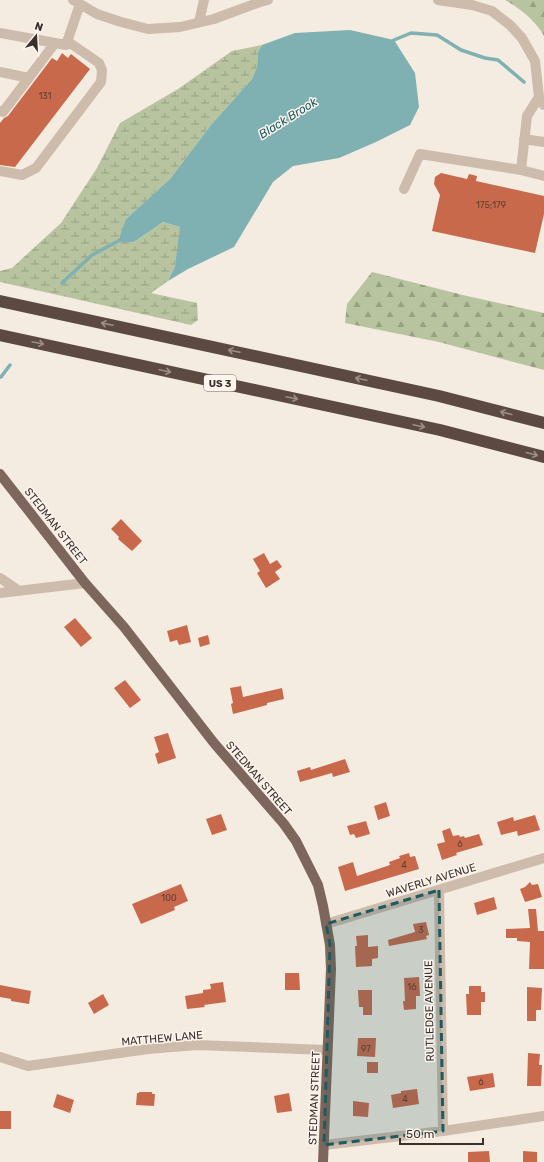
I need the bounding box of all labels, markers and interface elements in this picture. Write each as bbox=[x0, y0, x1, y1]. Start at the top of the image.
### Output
north arrow bbox=[16, 16, 56, 56]
text: N bbox=[33, 20, 45, 34]
house number: 131 bbox=[39, 91, 52, 101]
water label: Black Brook bbox=[256, 94, 320, 141]
house number: 175;179 bbox=[476, 200, 506, 210]
one-way arrow bbox=[101, 319, 114, 327]
one-way arrow bbox=[31, 340, 44, 348]
one-way arrow bbox=[228, 347, 241, 355]
one-way arrow bbox=[158, 367, 171, 375]
one-way arrow bbox=[355, 374, 368, 382]
road number: US 3 bbox=[204, 375, 236, 391]
one-way arrow bbox=[285, 395, 298, 403]
one-way arrow bbox=[500, 408, 513, 416]
one-way arrow bbox=[413, 422, 426, 430]
one-way arrow bbox=[525, 450, 538, 458]
street label: STEDMAN STREET bbox=[22, 485, 90, 568]
street label: STEDMAN STREET bbox=[223, 739, 295, 818]
house number: 6 bbox=[457, 839, 463, 849]
house number: 4 bbox=[401, 860, 407, 870]
street label: WAVERLY AVENUE bbox=[385, 861, 478, 900]
house number: 100 bbox=[161, 893, 177, 903]
house number: 3 bbox=[418, 925, 424, 935]
street label: RUTLEDGE AVENUE bbox=[422, 960, 437, 1062]
house number: 16 bbox=[407, 982, 417, 992]
street label: MATTHEW LANE bbox=[121, 1028, 204, 1049]
house number: 97 bbox=[361, 1044, 371, 1054]
street label: STEDMAN STREET bbox=[306, 1050, 323, 1145]
house number: 6 bbox=[478, 1077, 484, 1087]
house number: 4 bbox=[402, 1094, 408, 1104]
scale bar bbox=[400, 1120, 483, 1146]
text: 50 m bbox=[406, 1127, 434, 1141]

